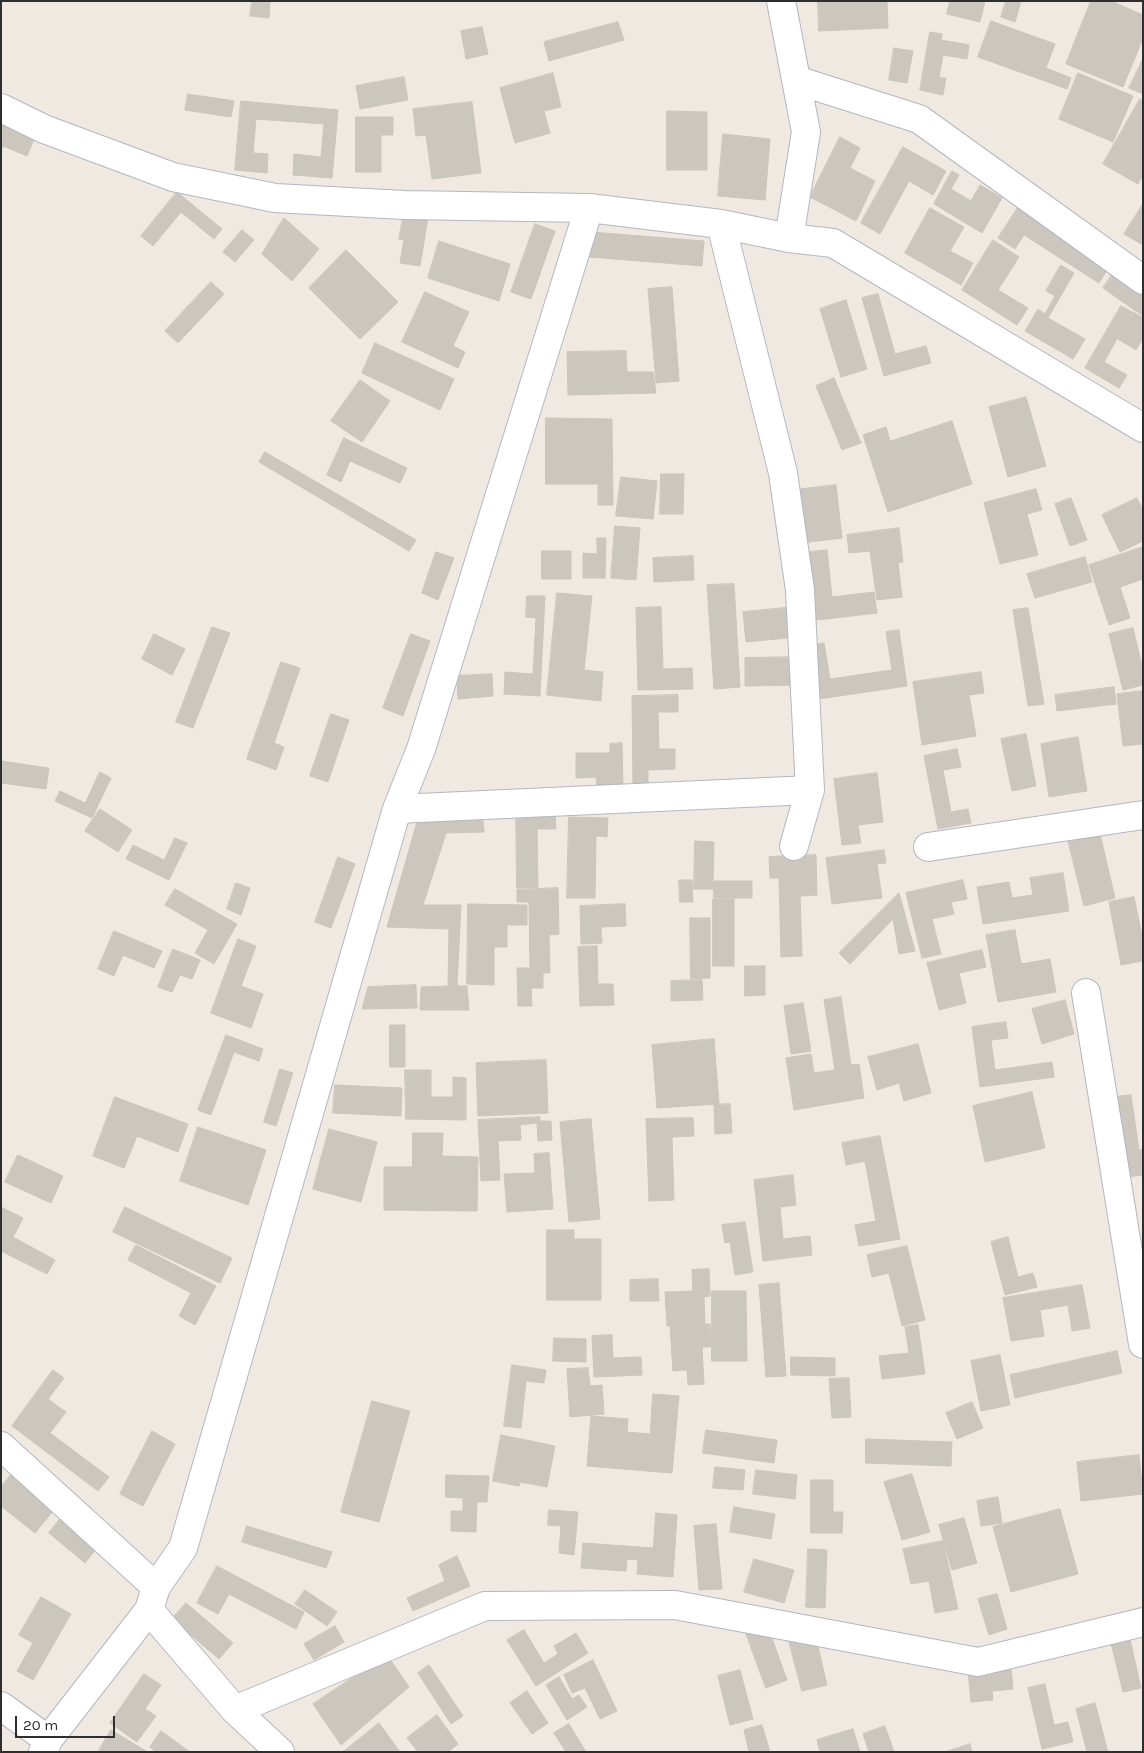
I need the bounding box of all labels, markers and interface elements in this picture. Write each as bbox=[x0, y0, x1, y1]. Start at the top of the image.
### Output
scale bar bbox=[18, 1706, 118, 1738]
text: 20 m bbox=[23, 1716, 58, 1734]

